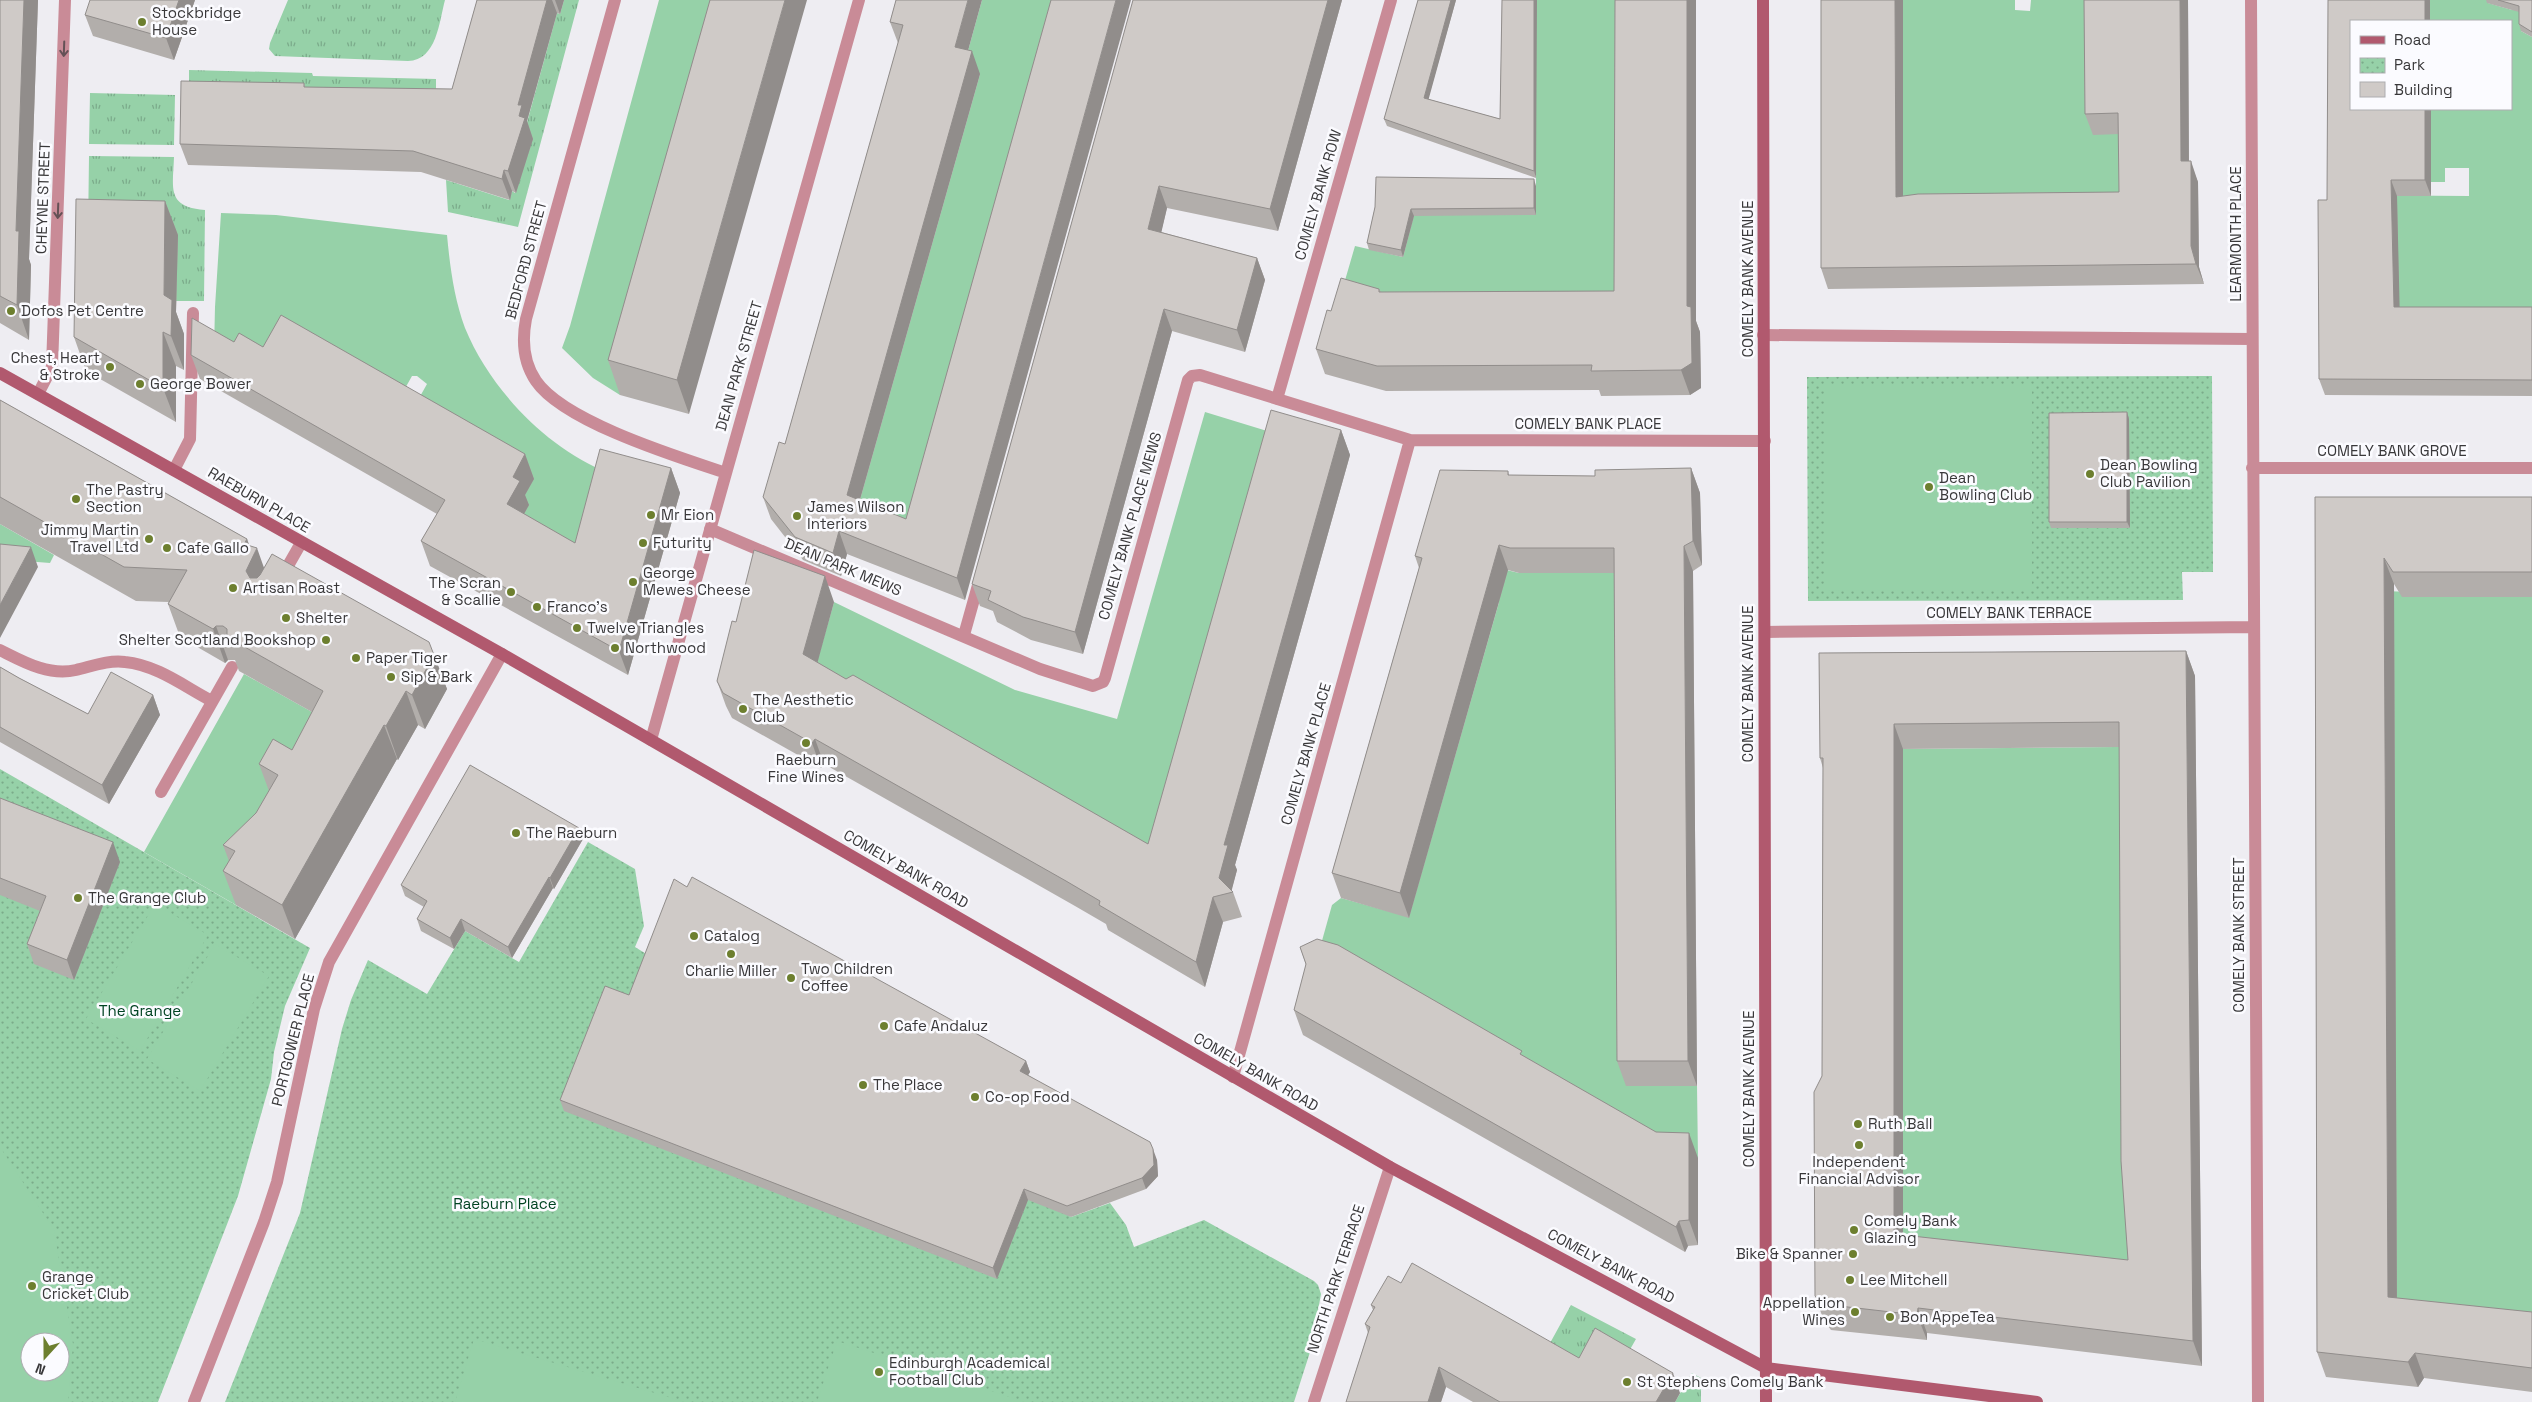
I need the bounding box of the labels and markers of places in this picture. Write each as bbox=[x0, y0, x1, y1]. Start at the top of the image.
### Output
place label: Stockbridge House bbox=[152, 3, 241, 39]
marker: Stockbridge House bbox=[136, 16, 148, 28]
place label: Dofos Pet Centre bbox=[21, 301, 144, 320]
marker: Dofos Pet Centre bbox=[5, 305, 17, 317]
place label: Chest, Heart & Stroke bbox=[11, 348, 100, 384]
marker: Chest, Heart & Stroke bbox=[104, 361, 116, 373]
place label: George Bower bbox=[150, 374, 252, 393]
marker: George Bower bbox=[134, 378, 146, 390]
place label: Dean Bowling Club Pavilion bbox=[2100, 455, 2198, 491]
place label: Dean Bowling Club bbox=[1939, 468, 2032, 504]
marker: Dean Bowling Club Pavilion bbox=[2084, 468, 2096, 480]
place label: The Pastry Section bbox=[86, 480, 164, 516]
marker: Dean Bowling Club bbox=[1923, 481, 1935, 493]
marker: The Pastry Section bbox=[70, 493, 82, 505]
place label: James Wilson Interiors bbox=[807, 497, 904, 533]
place label: Mr Eion bbox=[661, 505, 714, 524]
marker: Mr Eion bbox=[645, 509, 657, 521]
marker: James Wilson Interiors bbox=[791, 510, 803, 522]
place label: Jimmy Martin Travel Ltd bbox=[41, 520, 139, 556]
marker: Jimmy Martin Travel Ltd bbox=[143, 533, 155, 545]
place label: Futurity bbox=[653, 533, 712, 552]
marker: Futurity bbox=[637, 537, 649, 549]
place label: Cafe Gallo bbox=[177, 538, 249, 557]
marker: Cafe Gallo bbox=[161, 542, 173, 554]
place label: George Mewes Cheese bbox=[643, 563, 751, 599]
place label: The Scran & Scallie bbox=[429, 573, 501, 609]
marker: George Mewes Cheese bbox=[627, 576, 639, 588]
place label: Artisan Roast bbox=[243, 578, 340, 597]
marker: Artisan Roast bbox=[227, 582, 239, 594]
marker: The Scran & Scallie bbox=[505, 586, 517, 598]
place label: Franco's bbox=[547, 597, 608, 616]
marker: Franco's bbox=[531, 601, 543, 613]
place label: Shelter bbox=[296, 608, 348, 627]
marker: Shelter bbox=[280, 612, 292, 624]
place label: Twelve Triangles bbox=[587, 618, 704, 637]
marker: Twelve Triangles bbox=[571, 622, 583, 634]
place label: Shelter Scotland Bookshop bbox=[119, 630, 316, 649]
marker: Shelter Scotland Bookshop bbox=[320, 634, 332, 646]
place label: Northwood bbox=[625, 638, 706, 657]
marker: Northwood bbox=[609, 642, 621, 654]
place label: Paper Tiger bbox=[366, 648, 448, 667]
marker: Paper Tiger bbox=[350, 652, 362, 664]
place label: Sip & Bark bbox=[401, 667, 473, 686]
marker: Sip & Bark bbox=[385, 671, 397, 683]
place label: The Aesthetic Club bbox=[753, 690, 854, 726]
marker: The Aesthetic Club bbox=[737, 703, 749, 715]
marker: Raeburn Fine Wines bbox=[800, 737, 812, 749]
place label: Raeburn Fine Wines bbox=[768, 750, 844, 786]
place label: The Raeburn bbox=[526, 823, 617, 842]
marker: The Raeburn bbox=[510, 827, 522, 839]
place label: The Grange Club bbox=[88, 888, 206, 907]
marker: The Grange Club bbox=[72, 892, 84, 904]
place label: Catalog bbox=[704, 926, 760, 945]
marker: Catalog bbox=[688, 930, 700, 942]
marker: Charlie Miller bbox=[725, 948, 737, 960]
place label: Two Children Coffee bbox=[801, 959, 893, 995]
place label: Charlie Miller bbox=[685, 961, 777, 980]
marker: Two Children Coffee bbox=[785, 972, 797, 984]
place label: Cafe Andaluz bbox=[894, 1016, 988, 1035]
marker: Cafe Andaluz bbox=[878, 1020, 890, 1032]
place label: The Place bbox=[873, 1075, 943, 1094]
marker: The Place bbox=[857, 1079, 869, 1091]
place label: Co-op Food bbox=[985, 1087, 1070, 1106]
marker: Co-op Food bbox=[969, 1091, 981, 1103]
place label: Ruth Ball bbox=[1868, 1114, 1933, 1133]
marker: Ruth Ball bbox=[1852, 1118, 1864, 1130]
marker: Independent Financial Advisor bbox=[1853, 1139, 1865, 1151]
place label: Independent Financial Advisor bbox=[1798, 1152, 1920, 1188]
place label: Comely Bank Glazing bbox=[1864, 1211, 1957, 1247]
marker: Comely Bank Glazing bbox=[1848, 1224, 1860, 1236]
place label: Bike & Spanner bbox=[1736, 1244, 1843, 1263]
marker: Bike & Spanner bbox=[1847, 1248, 1859, 1260]
place label: Grange Cricket Club bbox=[42, 1267, 129, 1303]
place label: Lee Mitchell bbox=[1860, 1270, 1947, 1289]
marker: Lee Mitchell bbox=[1844, 1274, 1856, 1286]
marker: Grange Cricket Club bbox=[26, 1280, 38, 1292]
place label: Appellation Wines bbox=[1763, 1293, 1845, 1329]
marker: Appellation Wines bbox=[1849, 1306, 1861, 1318]
place label: Bon AppeTea bbox=[1900, 1307, 1995, 1326]
marker: Bon AppeTea bbox=[1884, 1311, 1896, 1323]
place label: Edinburgh Academical Football Club bbox=[889, 1353, 1050, 1389]
marker: Edinburgh Academical Football Club bbox=[873, 1366, 885, 1378]
place label: St Stephens Comely Bank bbox=[1637, 1372, 1824, 1391]
marker: St Stephens Comely Bank bbox=[1621, 1376, 1633, 1388]

